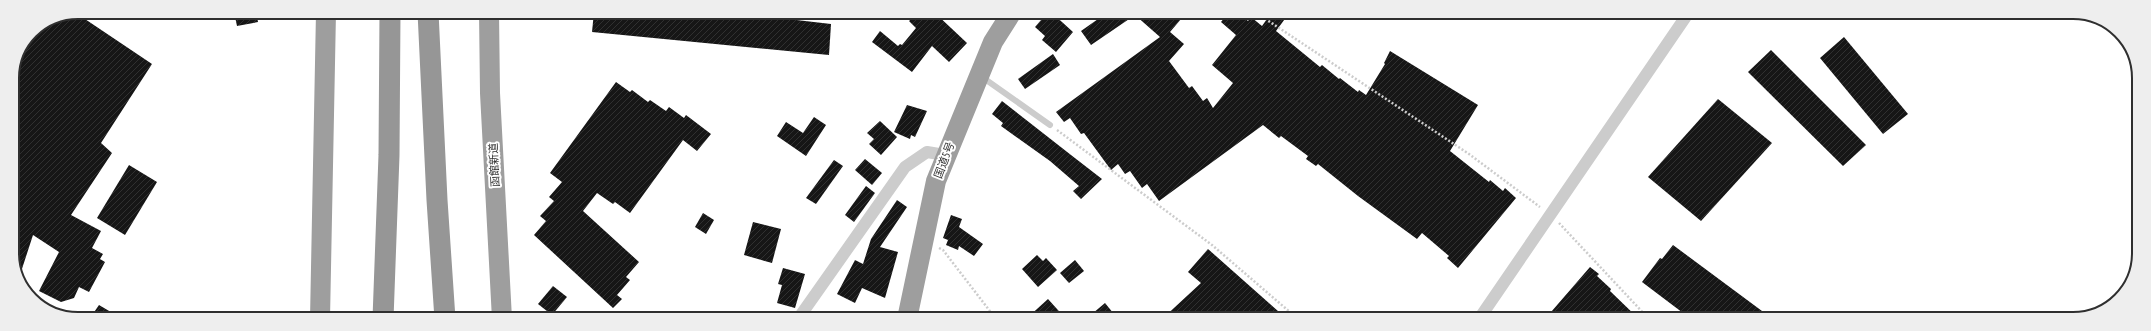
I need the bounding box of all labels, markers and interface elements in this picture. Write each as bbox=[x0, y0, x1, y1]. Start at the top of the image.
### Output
street label: 国道5号 bbox=[931, 140, 957, 180]
street label: 函館新道 bbox=[486, 143, 502, 187]

